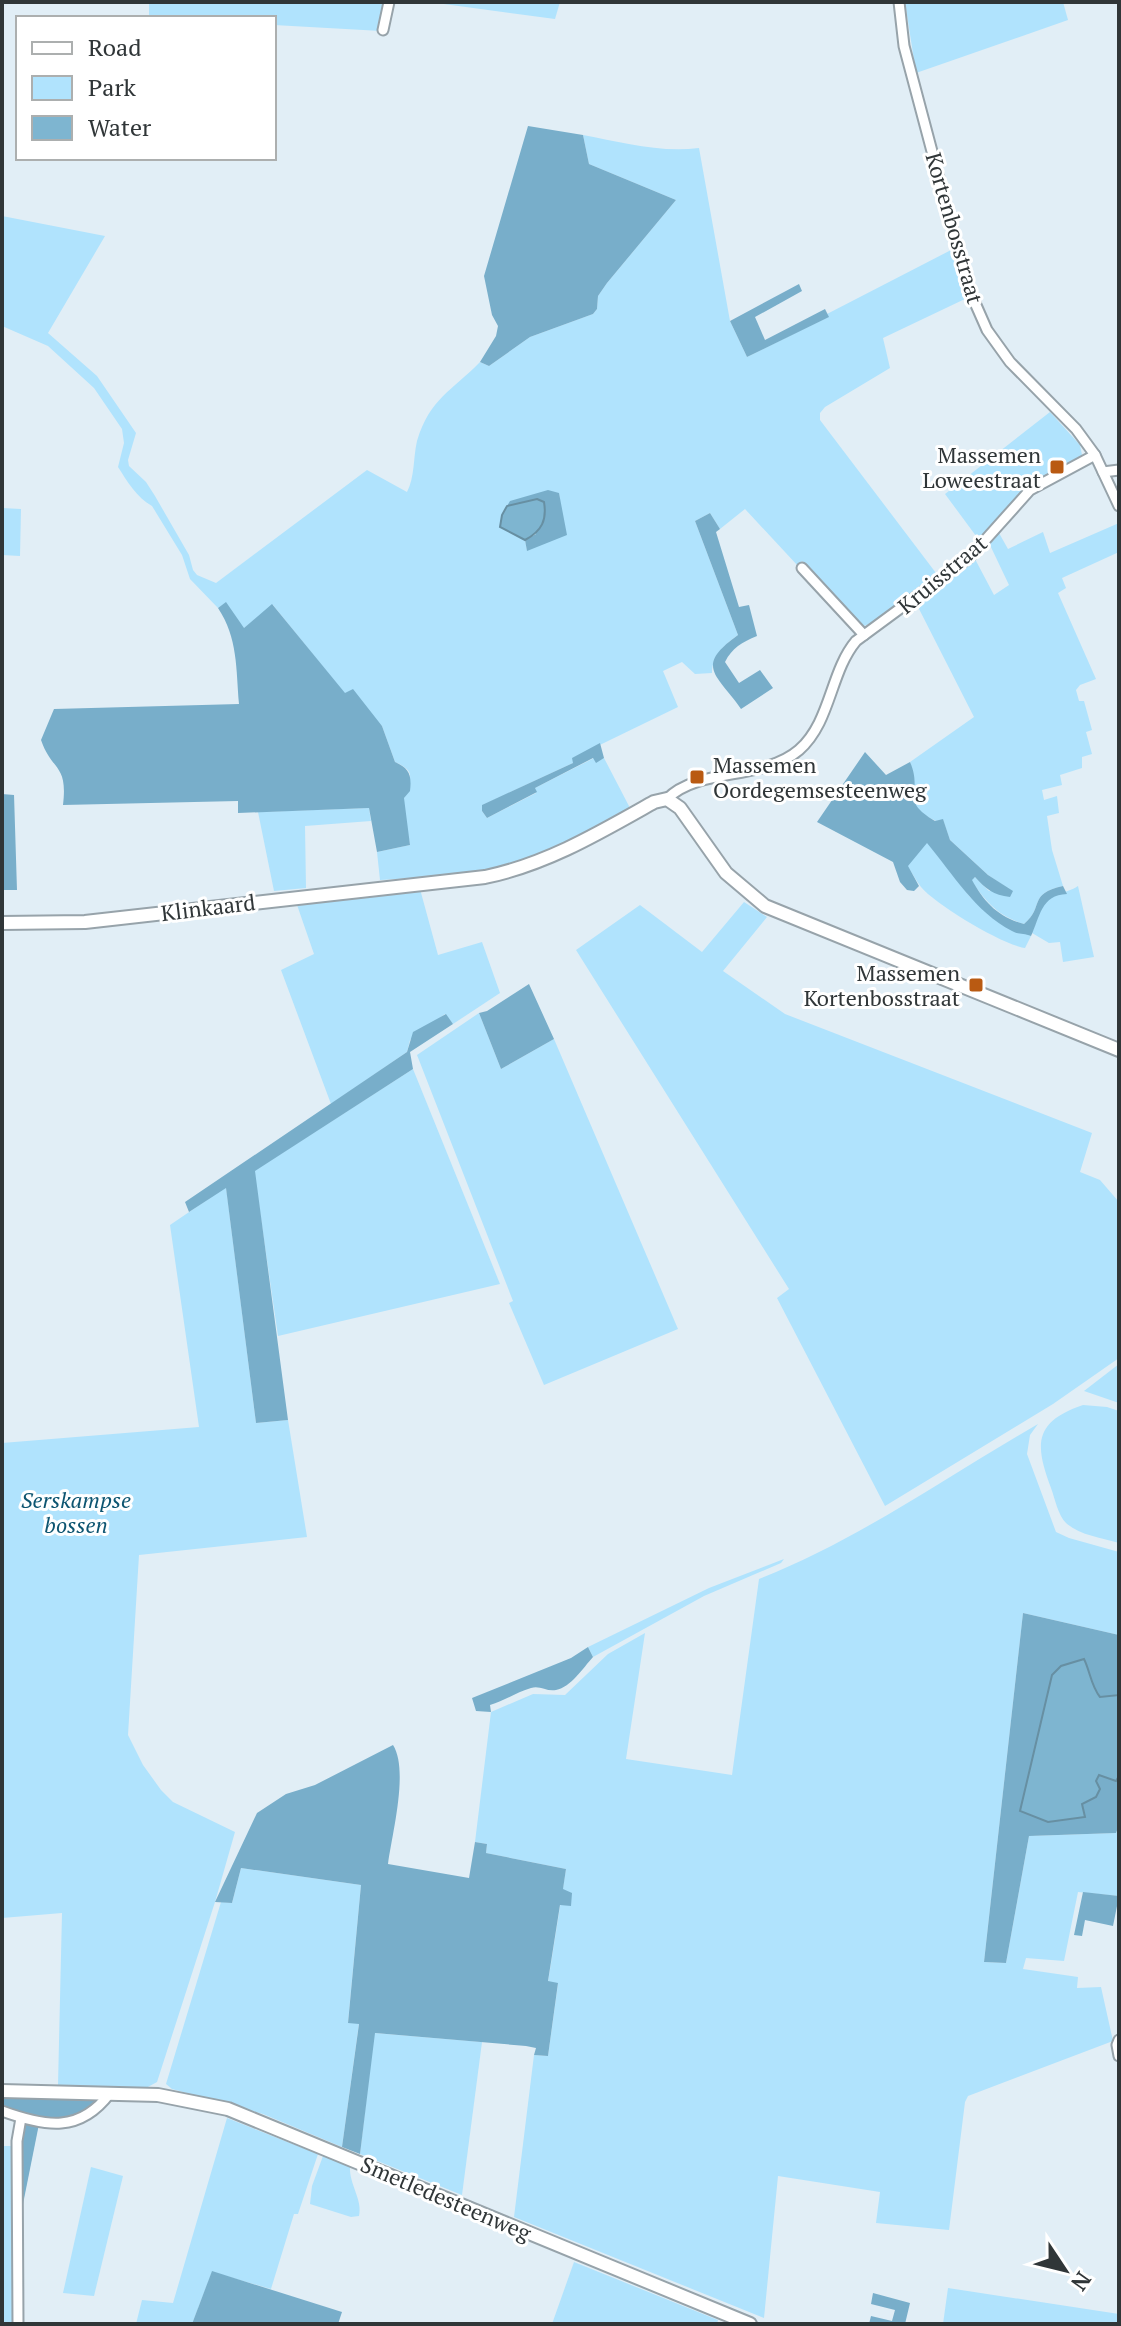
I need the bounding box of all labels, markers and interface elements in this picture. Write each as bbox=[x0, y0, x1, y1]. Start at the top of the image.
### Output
legend bbox=[16, 16, 276, 160]
text: Road bbox=[88, 31, 142, 63]
text: Park bbox=[88, 71, 137, 103]
text: Water bbox=[88, 111, 152, 143]
street label: Kortenbosstraat bbox=[920, 149, 990, 307]
place label: Massemen Loweestraat bbox=[923, 440, 1041, 494]
marker: Massemen Loweestraat bbox=[1048, 458, 1066, 476]
street label: Kruisstraat bbox=[891, 528, 993, 620]
place label: Massemen Oordegemsesteenweg bbox=[713, 750, 927, 804]
marker: Massemen Oordegemsesteenweg bbox=[688, 768, 706, 786]
street label: Klinkaard bbox=[159, 887, 257, 927]
place label: Massemen Kortenbosstraat bbox=[804, 958, 960, 1012]
marker: Massemen Kortenbosstraat bbox=[967, 976, 985, 994]
park label: Serskampse bossen bbox=[21, 1485, 131, 1539]
street label: Smetledesteenweg bbox=[356, 2149, 536, 2247]
north arrow bbox=[1025, 2230, 1105, 2310]
text: N bbox=[1065, 2267, 1098, 2297]

